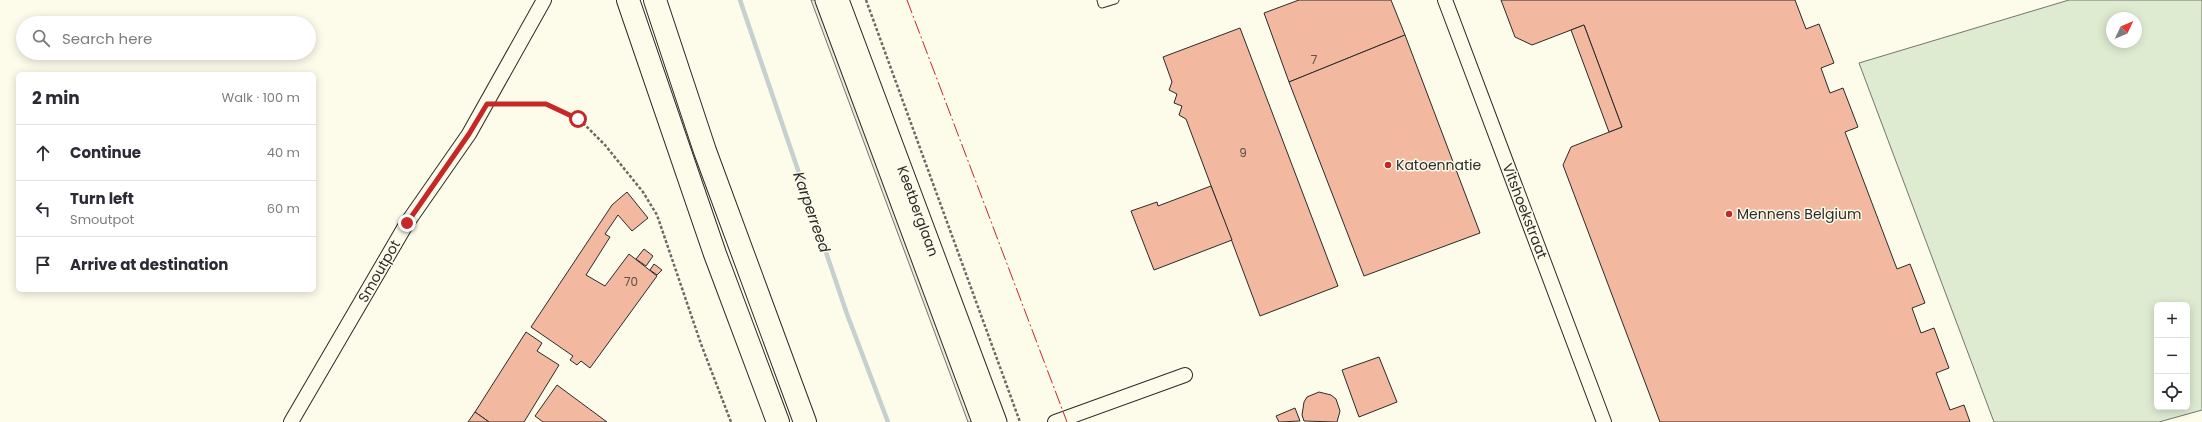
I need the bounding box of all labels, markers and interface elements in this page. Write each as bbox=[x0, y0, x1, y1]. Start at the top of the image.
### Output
north arrow bbox=[2106, 12, 2142, 48]
search box bbox=[16, 16, 316, 60]
icon: search bbox=[30, 27, 52, 49]
text: Search here bbox=[62, 28, 152, 49]
house number: 7 bbox=[1311, 51, 1318, 68]
text: 2 min bbox=[32, 86, 80, 110]
text: Walk · 100 m bbox=[222, 88, 300, 107]
route start bbox=[569, 110, 587, 128]
icon: ahead bbox=[32, 142, 54, 164]
text: Continue bbox=[70, 142, 141, 163]
text: 40 m bbox=[267, 143, 300, 162]
house number: 9 bbox=[1239, 144, 1247, 161]
place label: Katoennatie bbox=[1396, 155, 1482, 175]
marker: Katoennatie bbox=[1383, 160, 1393, 170]
street label: Vitshoekstraat bbox=[1498, 160, 1552, 262]
street label: Keetberglaan bbox=[892, 163, 944, 259]
water label: Karperreed bbox=[788, 169, 836, 256]
text: Turn left bbox=[70, 188, 134, 209]
icon: left bbox=[32, 198, 54, 220]
text: 60 m bbox=[267, 199, 300, 218]
place label: Mennens Belgium bbox=[1737, 204, 1861, 224]
marker: Mennens Belgium bbox=[1724, 209, 1734, 219]
text: Smoutpot bbox=[70, 210, 134, 229]
route end bbox=[398, 214, 416, 232]
street label: Smoutpot bbox=[353, 236, 405, 306]
icon: arrive bbox=[32, 254, 54, 276]
text: Arrive at destination bbox=[70, 254, 228, 275]
house number: 70 bbox=[624, 273, 638, 290]
map controls bbox=[2154, 302, 2190, 410]
button: + bbox=[2154, 302, 2190, 338]
button: − bbox=[2154, 338, 2190, 374]
button: locate bbox=[2154, 374, 2190, 410]

